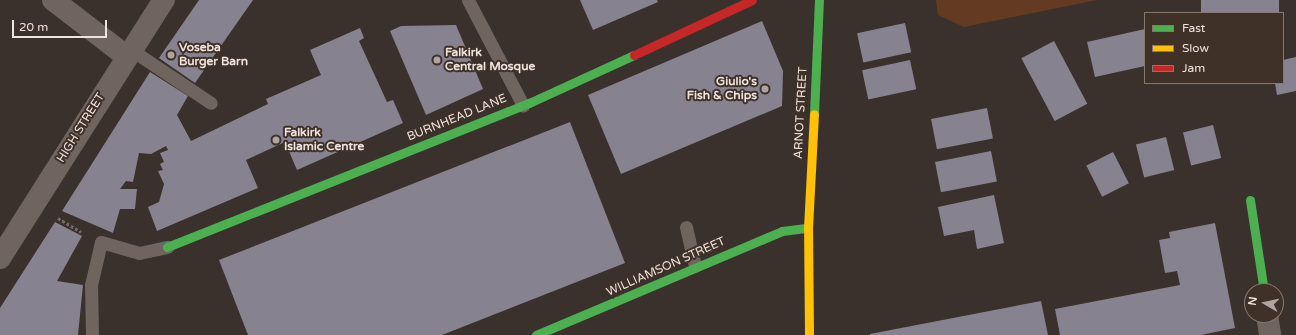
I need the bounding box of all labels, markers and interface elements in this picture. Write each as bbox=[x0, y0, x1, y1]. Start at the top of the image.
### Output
scale bar bbox=[14, 12, 109, 38]
legend bbox=[1144, 12, 1284, 84]
text: 20 m bbox=[19, 20, 48, 34]
text: Fast bbox=[1182, 21, 1205, 35]
place label: Voseba Burger Barn bbox=[179, 41, 248, 69]
text: Slow bbox=[1182, 41, 1209, 55]
place label: Falkirk Central Mosque bbox=[445, 46, 535, 74]
marker: Voseba Burger Barn bbox=[166, 50, 176, 60]
marker: Falkirk Central Mosque bbox=[432, 55, 442, 65]
text: Jam bbox=[1182, 61, 1205, 75]
street label: ARNOT STREET bbox=[791, 66, 811, 160]
place label: Giulio's Fish & Chips bbox=[687, 75, 757, 103]
marker: Giulio's Fish & Chips bbox=[760, 84, 770, 94]
street label: HIGH STREET bbox=[54, 91, 108, 165]
street label: BURNHEAD LANE bbox=[405, 91, 509, 145]
place label: Falkirk Islamic Centre bbox=[284, 126, 364, 154]
marker: Falkirk Islamic Centre bbox=[271, 135, 281, 145]
street label: WILLIAMSON STREET bbox=[604, 234, 728, 300]
north arrow bbox=[1244, 283, 1284, 323]
text: N bbox=[1246, 296, 1260, 307]

